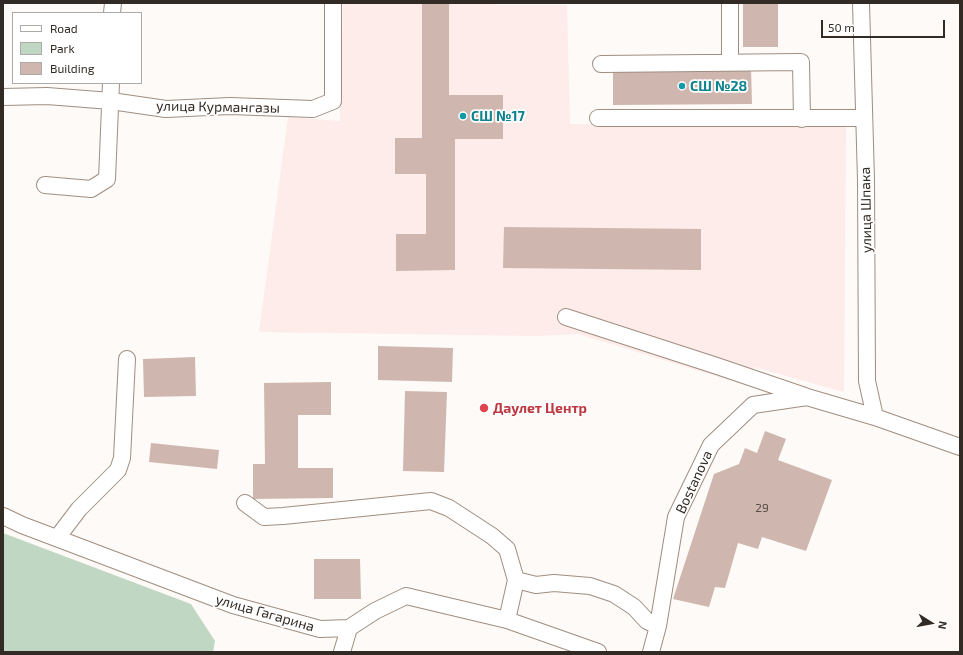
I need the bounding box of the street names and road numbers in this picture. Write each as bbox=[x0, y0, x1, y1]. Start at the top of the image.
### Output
street label: улица Курмангазы bbox=[156, 98, 280, 116]
street label: улица Шпака bbox=[857, 167, 875, 253]
street label: Bostanova bbox=[672, 448, 716, 516]
street label: улица Гагарина bbox=[214, 591, 316, 635]

